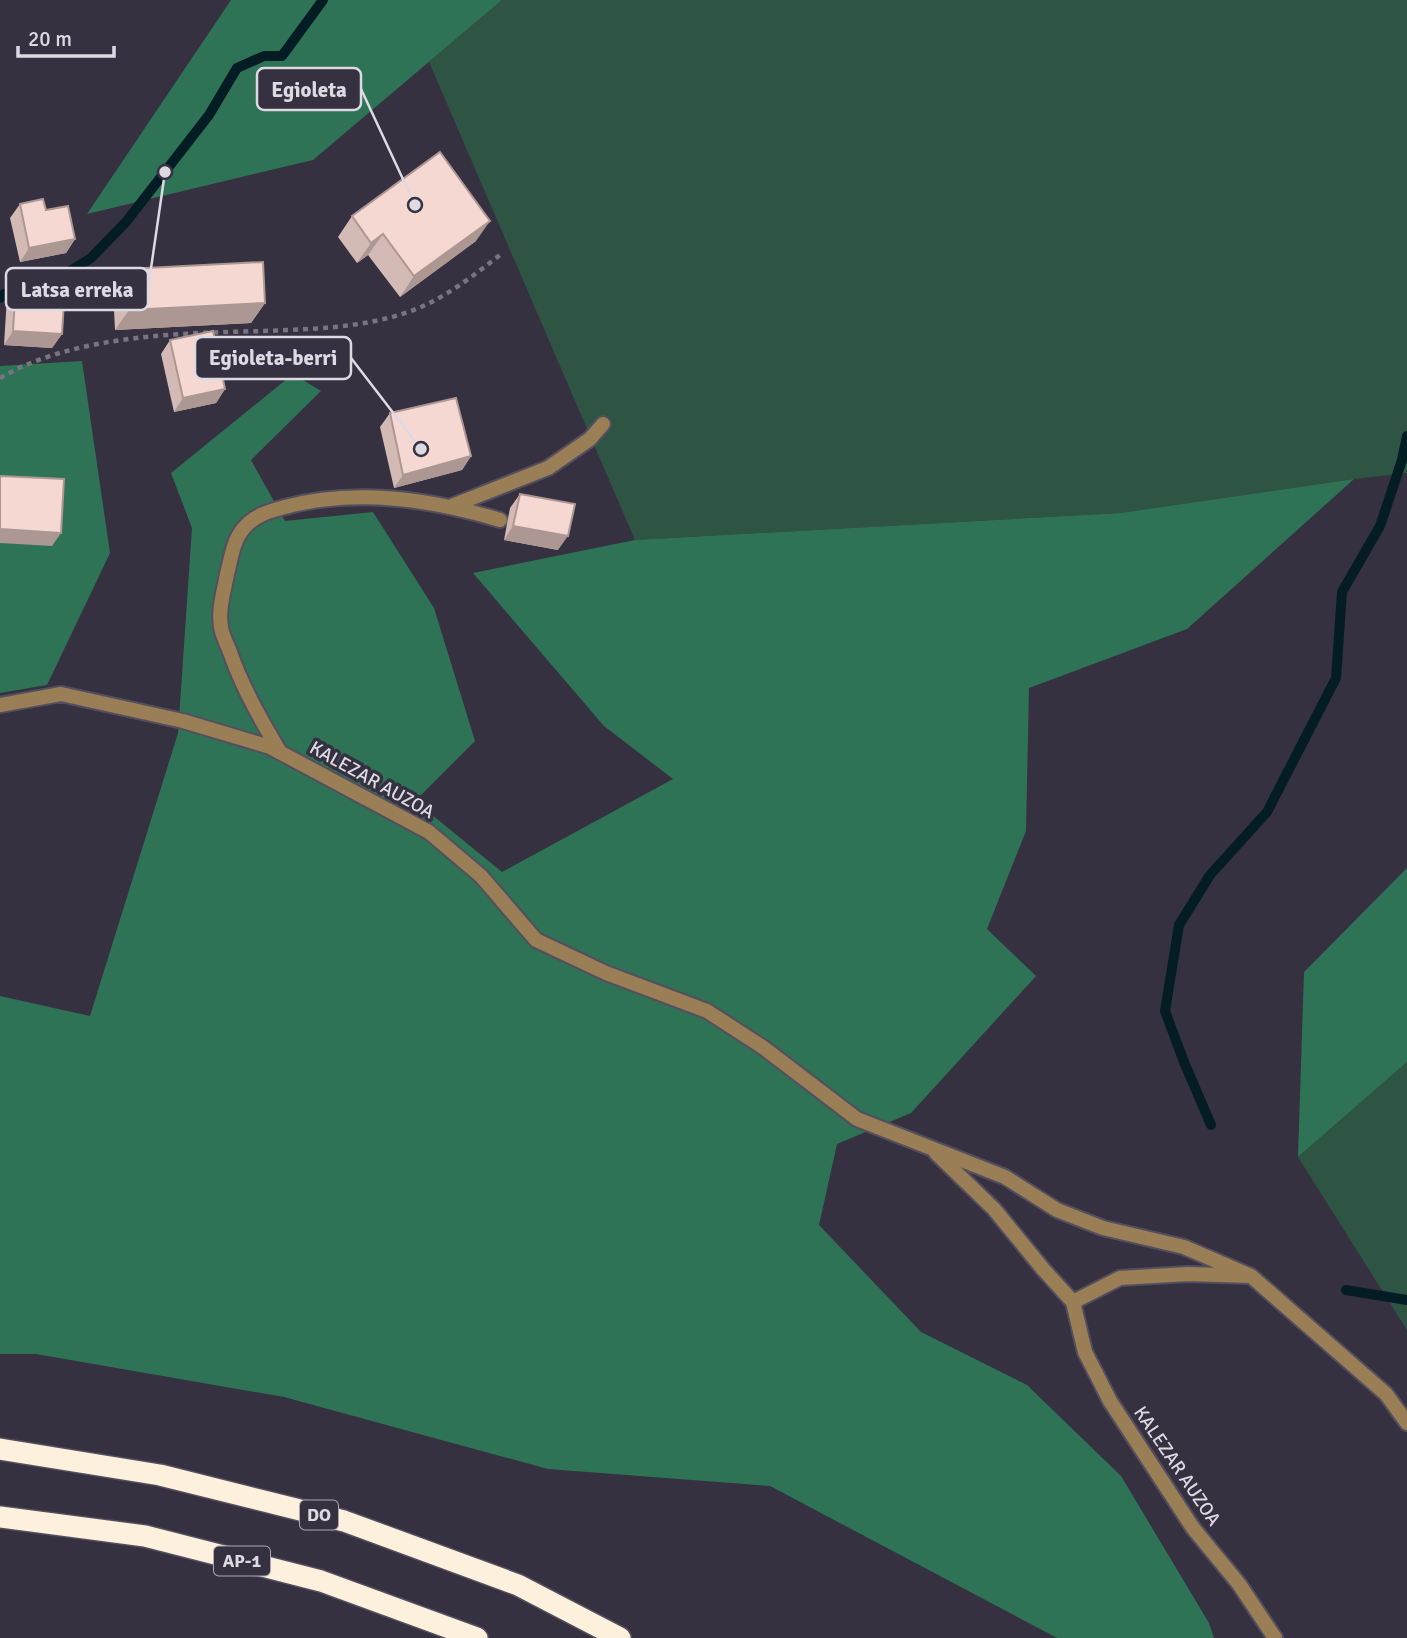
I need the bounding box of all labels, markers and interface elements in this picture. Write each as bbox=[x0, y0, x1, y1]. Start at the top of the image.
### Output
scale bar bbox=[18, 14, 114, 58]
text: 20 m bbox=[28, 26, 72, 52]
callout: Egioleta bbox=[257, 68, 361, 110]
text: Egioleta bbox=[271, 77, 347, 103]
callout: Latsa erreka bbox=[6, 268, 148, 310]
text: Latsa erreka bbox=[20, 277, 134, 303]
callout: Egioleta-berri bbox=[195, 337, 351, 379]
text: Egioleta-berri bbox=[209, 345, 337, 371]
street label: KALEZAR AUZOA bbox=[305, 736, 439, 824]
street label: KALEZAR AUZOA bbox=[1128, 1402, 1226, 1531]
road number: DO bbox=[300, 1500, 338, 1530]
road number: AP-1 bbox=[214, 1546, 270, 1576]

